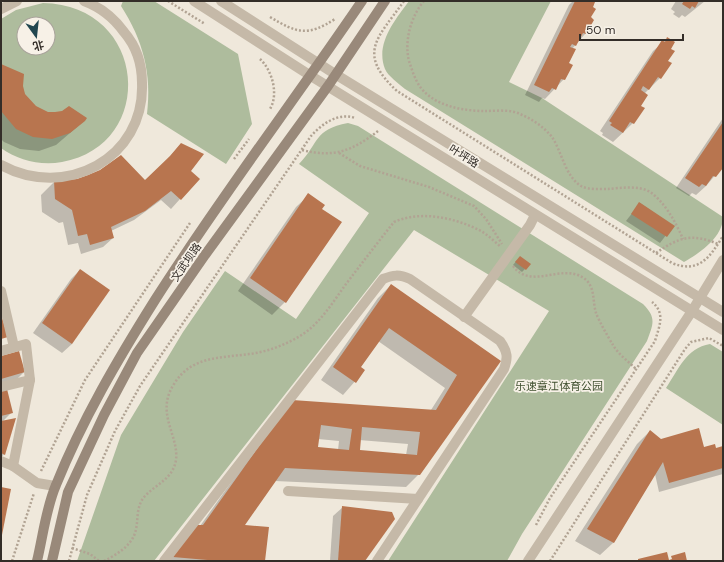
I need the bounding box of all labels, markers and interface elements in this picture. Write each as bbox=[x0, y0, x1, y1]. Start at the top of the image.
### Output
north arrow bbox=[16, 16, 56, 56]
scale bar bbox=[580, 16, 683, 42]
text: 50 m bbox=[586, 22, 615, 38]
text: 北 bbox=[31, 37, 46, 54]
street label: 叶坪路 bbox=[446, 141, 482, 171]
street label: 文武坝路 bbox=[168, 240, 204, 284]
park label: 乐速章江体育公园 bbox=[515, 379, 603, 393]

